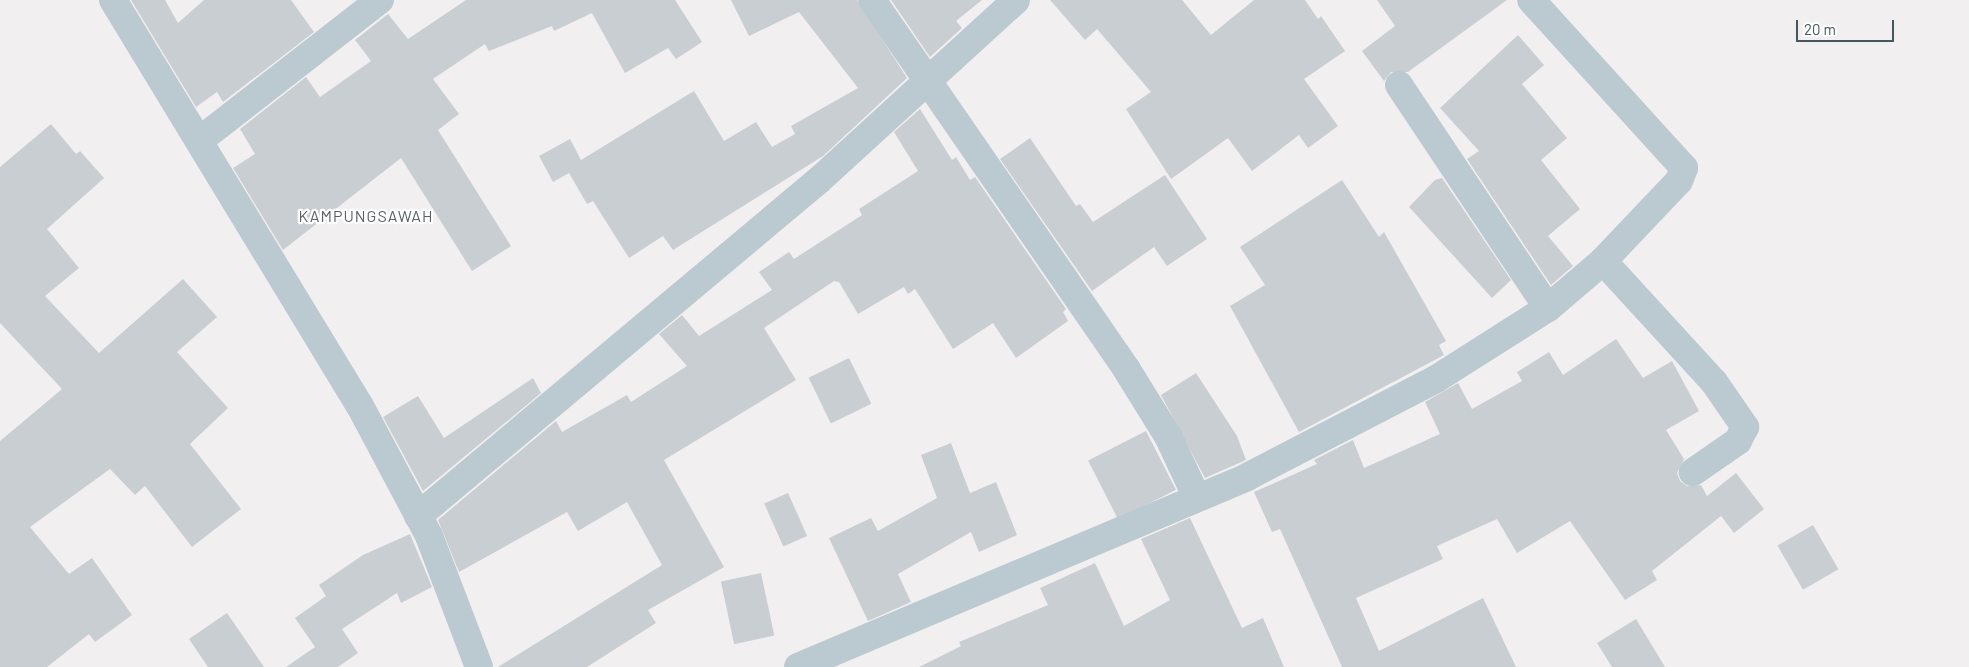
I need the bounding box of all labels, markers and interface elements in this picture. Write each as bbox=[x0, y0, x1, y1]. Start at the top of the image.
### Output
scale bar bbox=[1799, 10, 1896, 42]
text: 20 m bbox=[1804, 20, 1836, 38]
district label: KAMPUNGSAWAH bbox=[297, 206, 435, 226]

